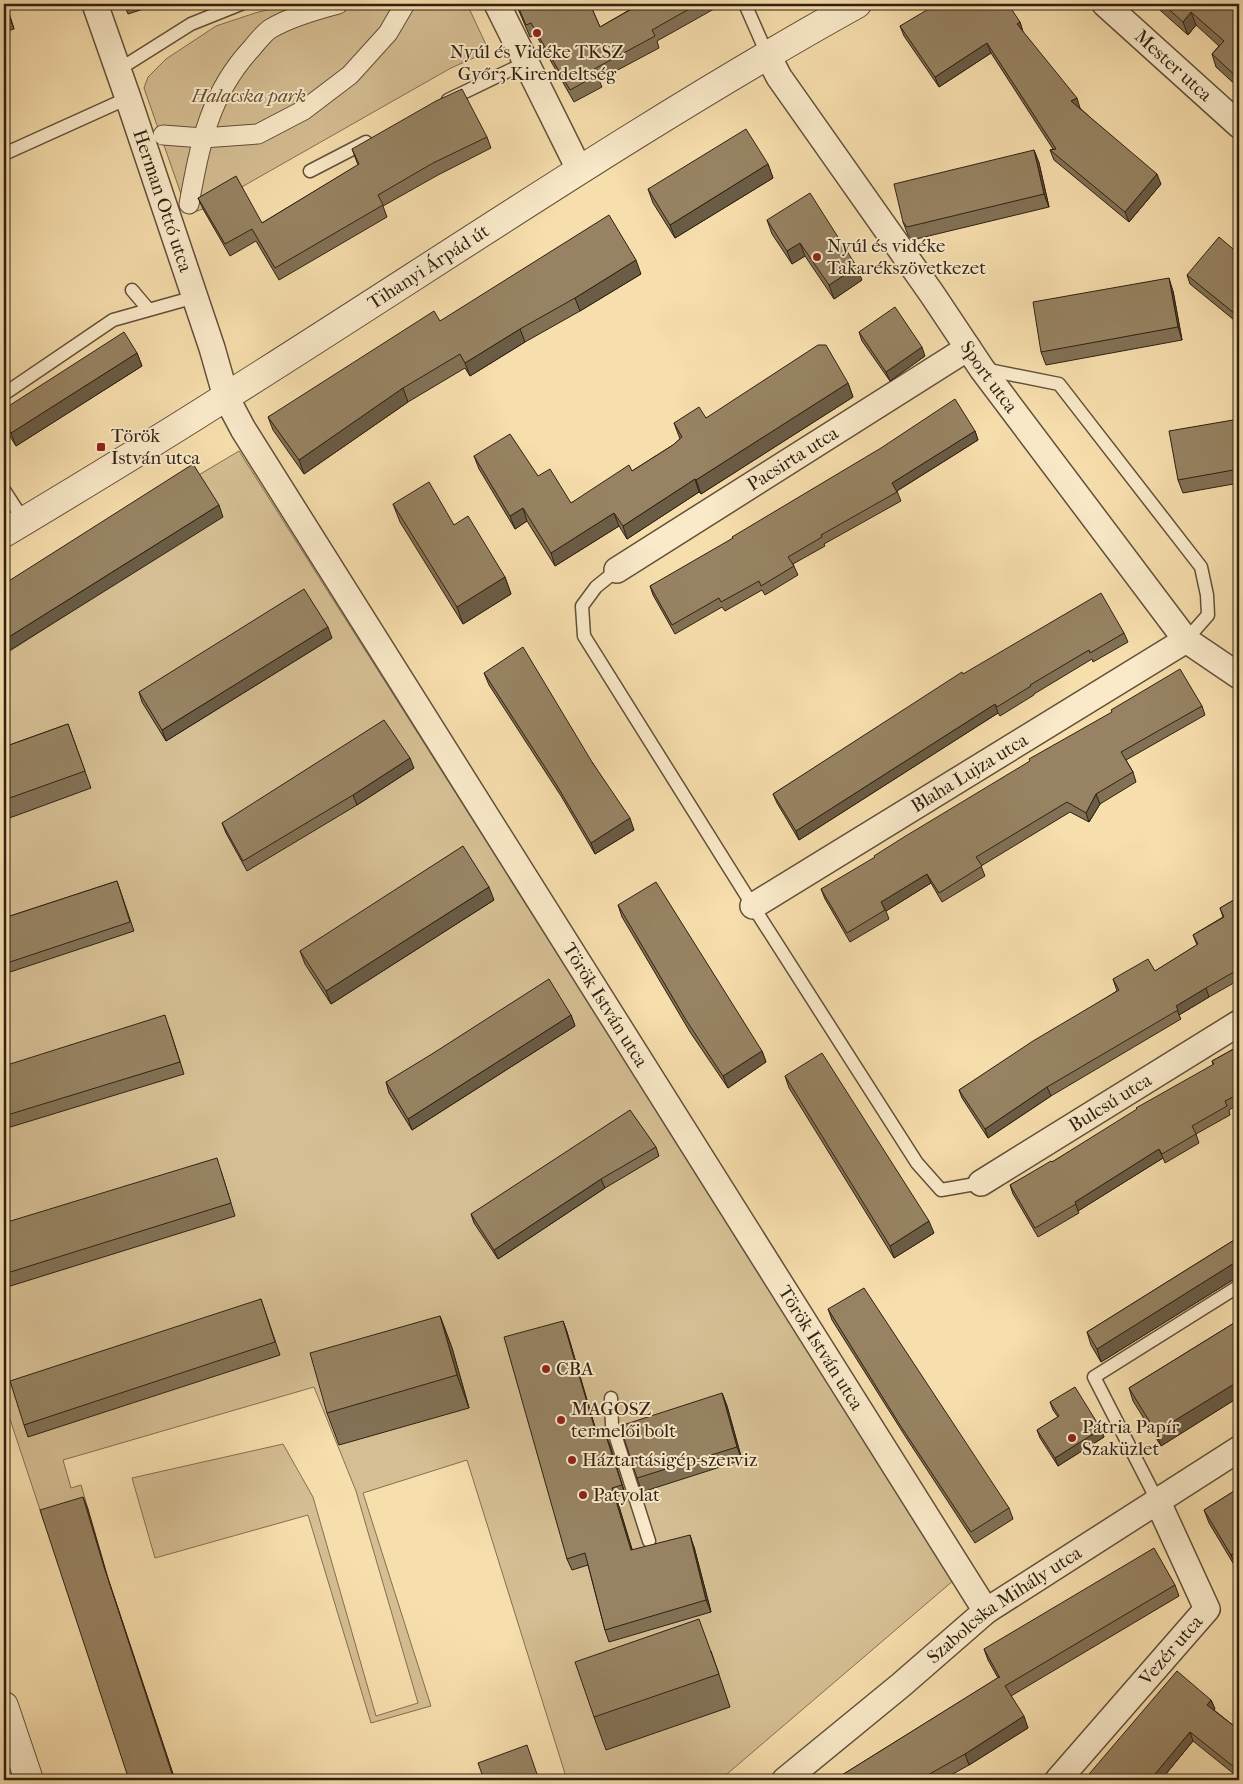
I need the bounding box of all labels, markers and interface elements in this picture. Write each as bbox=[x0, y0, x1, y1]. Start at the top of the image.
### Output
street label: Mester utca bbox=[1130, 25, 1217, 106]
marker: Nyúl és Vidéke TKSZ Győr3 Kirendeltség bbox=[531, 27, 543, 39]
place label: Nyúl és Vidéke TKSZ Győr3 Kirendeltség bbox=[450, 41, 624, 85]
park label: Halacska park bbox=[191, 85, 306, 107]
street label: Herman Ottó utca bbox=[128, 127, 197, 275]
street label: Tihanyi Árpád út bbox=[364, 220, 493, 314]
place label: Nyúl és vidéke Takarékszövetkezet bbox=[827, 235, 986, 279]
marker: Nyúl és vidéke Takarékszövetkezet bbox=[811, 251, 823, 263]
street label: Sport utca bbox=[955, 337, 1022, 417]
street label: Pacsirta utca bbox=[743, 422, 843, 496]
place label: Török István utca bbox=[111, 425, 200, 469]
marker: Török István utca bbox=[95, 441, 107, 453]
street label: Blaha Lujza utca bbox=[907, 729, 1032, 817]
street label: Török István utca bbox=[558, 939, 652, 1071]
street label: Bulcsú utca bbox=[1065, 1069, 1156, 1137]
street label: Török István utca bbox=[773, 1282, 868, 1414]
place label: CBA bbox=[556, 1358, 594, 1380]
marker: CBA bbox=[540, 1363, 552, 1375]
place label: MAGOSZ termelői bolt bbox=[571, 1398, 676, 1442]
marker: MAGOSZ termelői bolt bbox=[555, 1414, 567, 1426]
place label: Pátria Papír Szaküzlet bbox=[1082, 1416, 1180, 1460]
marker: Pátria Papír Szaküzlet bbox=[1066, 1432, 1078, 1444]
place label: Háztartásigép-szerviz bbox=[582, 1449, 757, 1471]
marker: Háztartásigép-szerviz bbox=[566, 1454, 578, 1466]
place label: Patyolat bbox=[593, 1484, 660, 1506]
marker: Patyolat bbox=[577, 1489, 589, 1501]
street label: Szabolcska Mihály utca bbox=[923, 1542, 1086, 1668]
street label: Vezér utca bbox=[1134, 1611, 1207, 1690]

